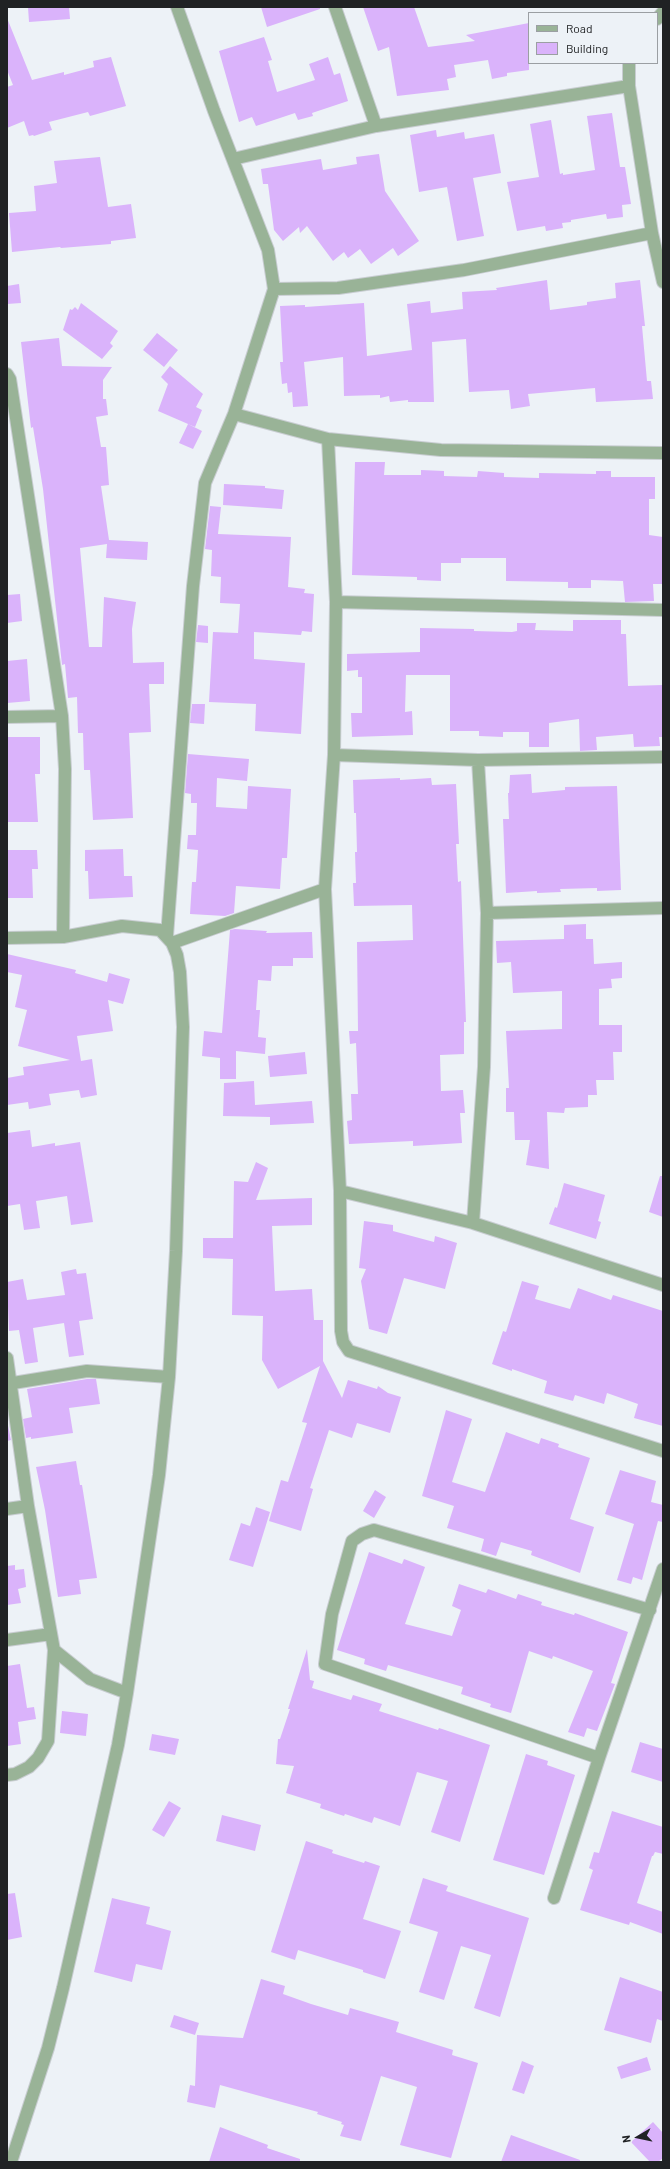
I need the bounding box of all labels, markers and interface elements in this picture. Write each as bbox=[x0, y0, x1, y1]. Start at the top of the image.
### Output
legend bbox=[528, 12, 658, 64]
text: Road bbox=[566, 21, 593, 35]
text: Building bbox=[566, 41, 608, 55]
north arrow bbox=[618, 2117, 658, 2157]
text: N bbox=[619, 2134, 633, 2144]

